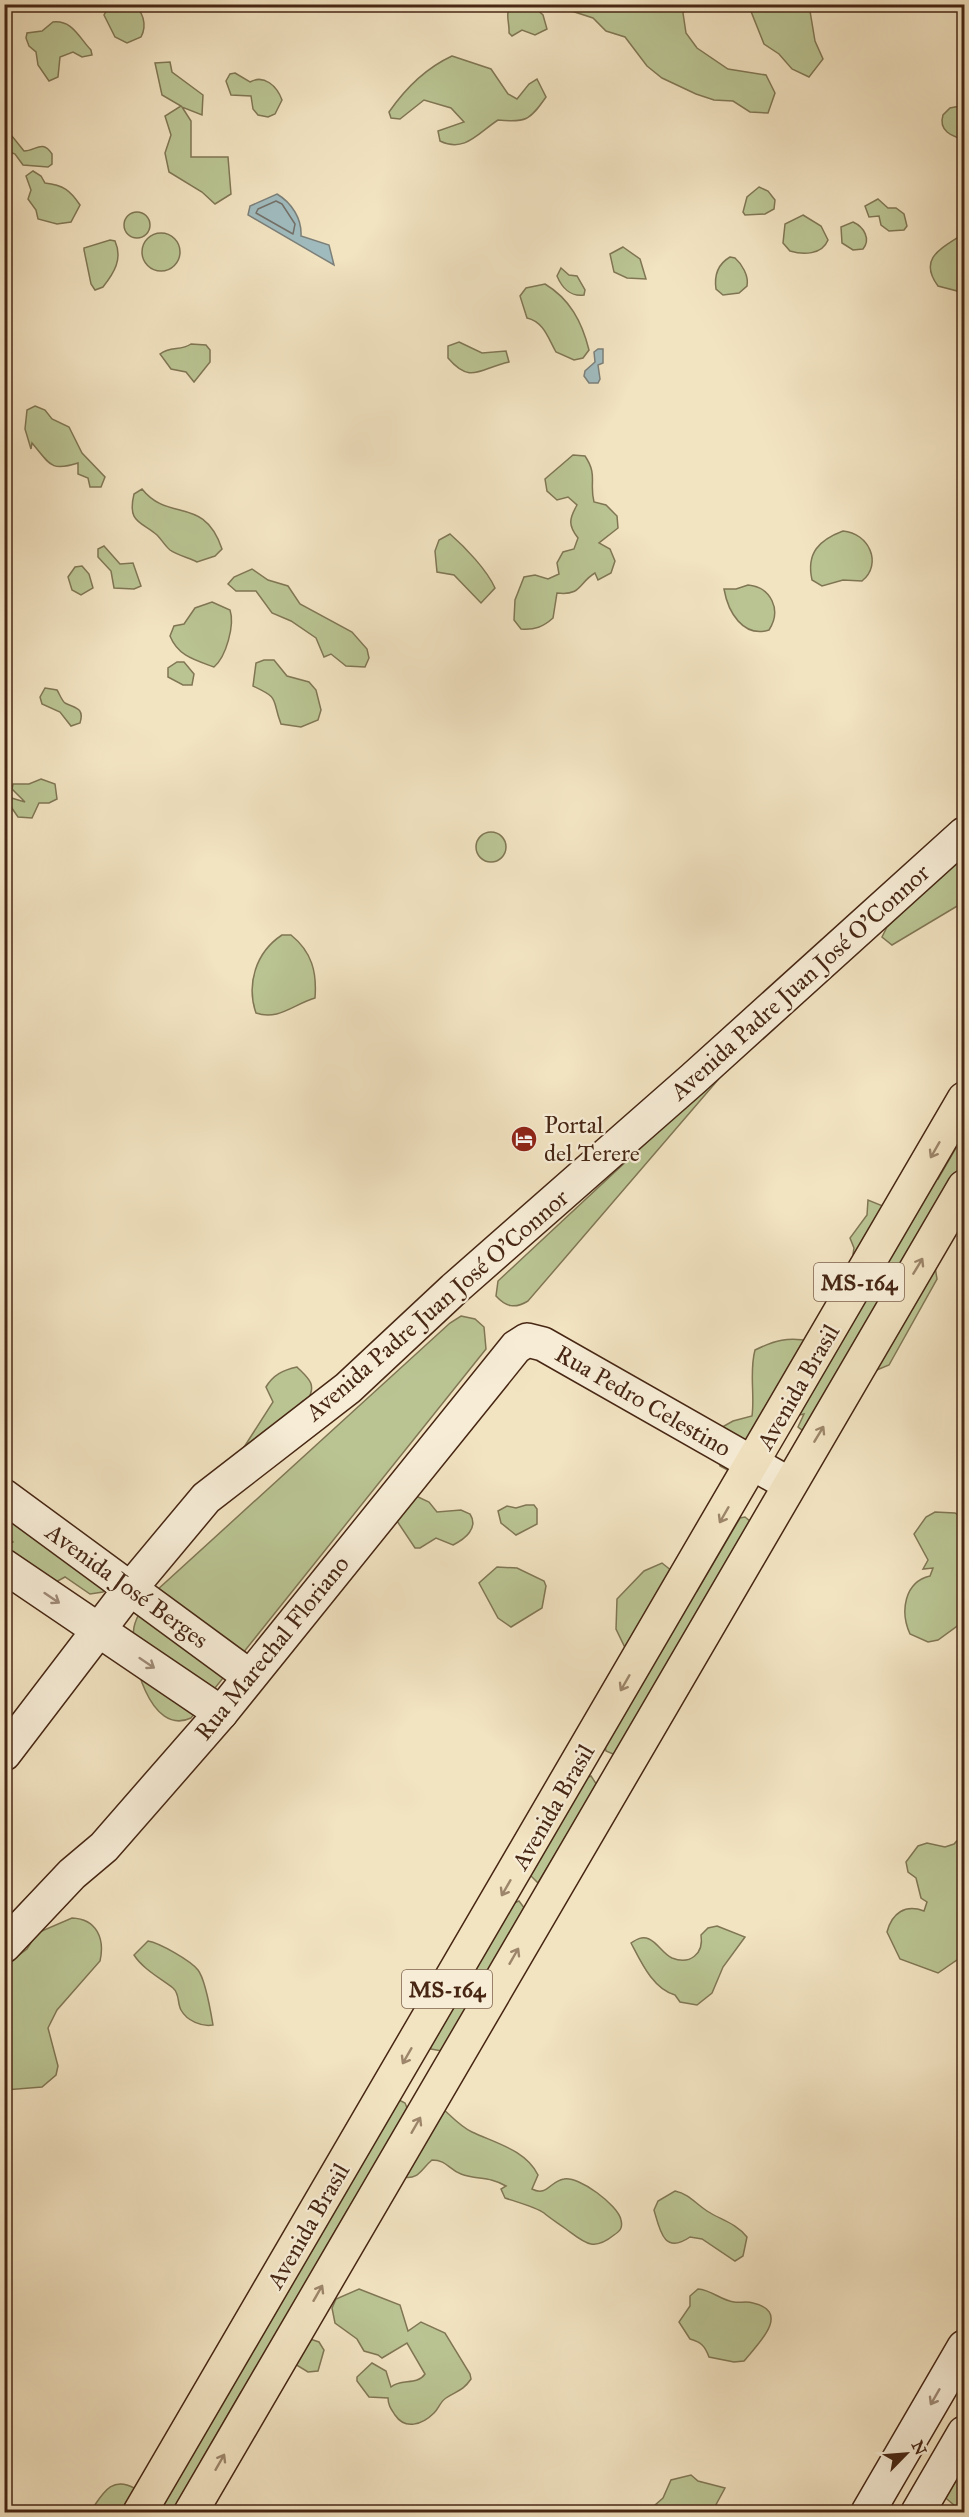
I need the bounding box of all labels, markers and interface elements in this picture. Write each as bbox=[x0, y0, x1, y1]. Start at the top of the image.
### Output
street label: Avenida Padre Juan José O'Connor bbox=[663, 858, 936, 1107]
place label: Portal del Terere bbox=[544, 1110, 640, 1168]
hotel icon: Portal del Terere bbox=[509, 1124, 539, 1154]
one-way arrow bbox=[929, 1141, 941, 1158]
street label: Avenida Padre Juan José O'Connor bbox=[299, 1183, 575, 1428]
one-way arrow bbox=[913, 1258, 925, 1275]
road number: MS-164 bbox=[814, 1263, 904, 1301]
street label: Avenida Brasil bbox=[750, 1318, 846, 1456]
street label: Rua Pedro Celestino bbox=[550, 1338, 736, 1464]
one-way arrow bbox=[814, 1425, 825, 1443]
one-way arrow bbox=[718, 1506, 730, 1523]
street label: Avenida José Berges bbox=[39, 1516, 214, 1655]
street label: Rua Marechal Floriano bbox=[188, 1550, 356, 1746]
one-way arrow bbox=[43, 1592, 59, 1604]
one-way arrow bbox=[138, 1657, 155, 1669]
one-way arrow bbox=[619, 1674, 631, 1691]
street label: Avenida Brasil bbox=[505, 1738, 601, 1876]
one-way arrow bbox=[499, 1879, 511, 1896]
one-way arrow bbox=[509, 1948, 521, 1965]
road number: MS-164 bbox=[402, 1970, 492, 2008]
one-way arrow bbox=[401, 2047, 413, 2064]
one-way arrow bbox=[410, 2117, 422, 2134]
street label: Avenida Brasil bbox=[260, 2157, 356, 2295]
one-way arrow bbox=[312, 2285, 324, 2302]
one-way arrow bbox=[929, 2388, 940, 2406]
north arrow bbox=[876, 2424, 936, 2484]
text: N bbox=[908, 2438, 931, 2458]
one-way arrow bbox=[214, 2454, 226, 2471]

